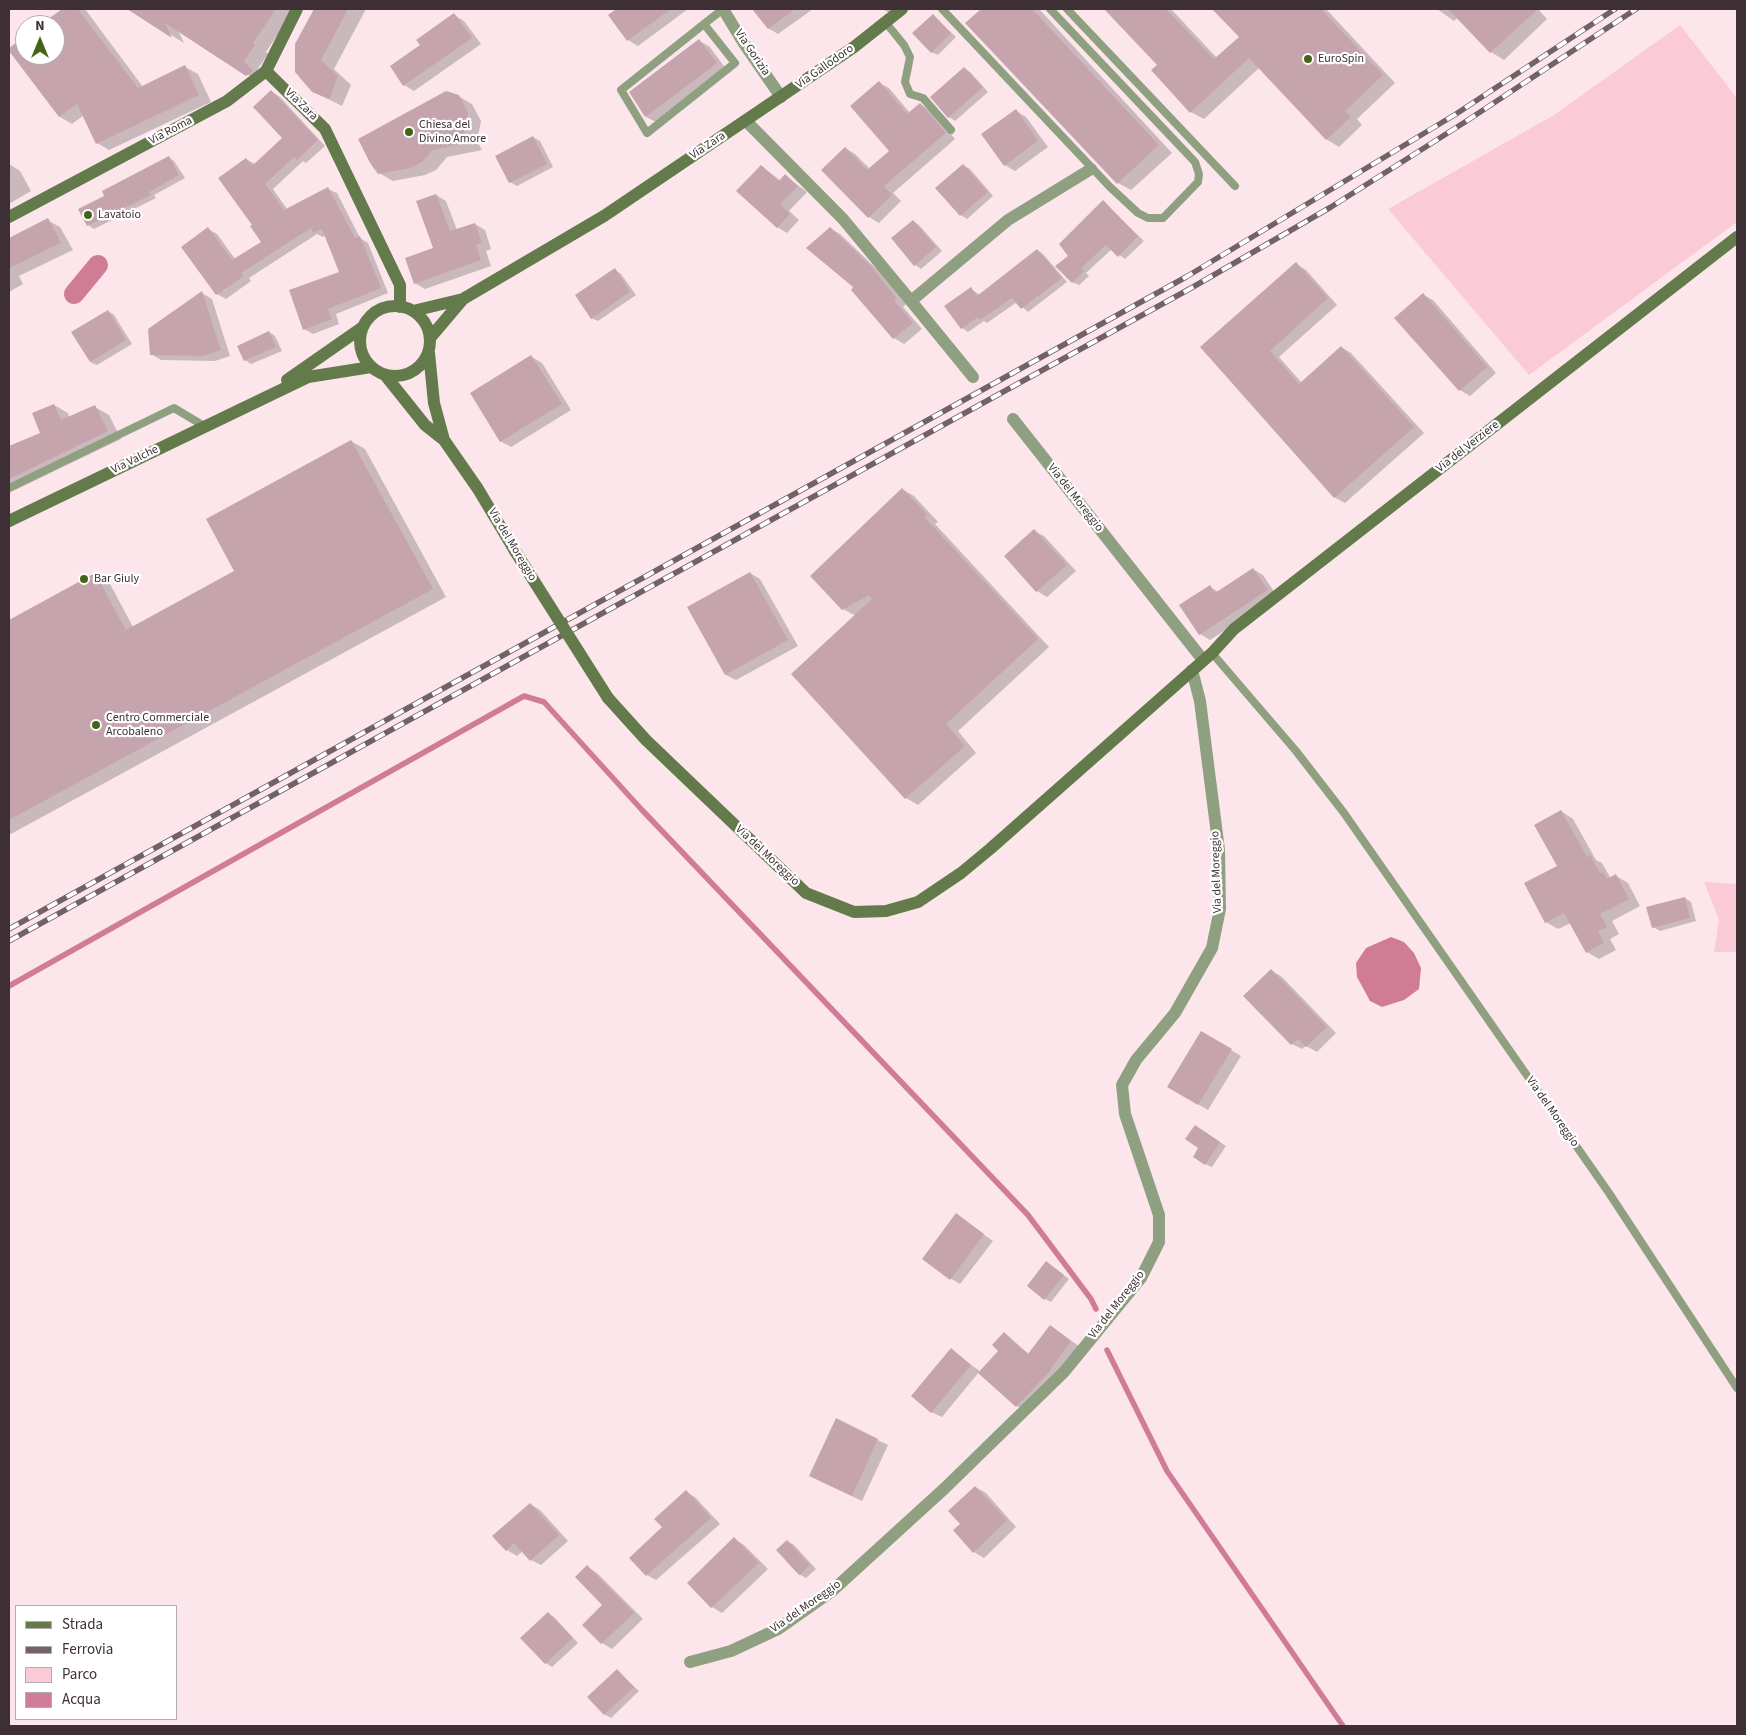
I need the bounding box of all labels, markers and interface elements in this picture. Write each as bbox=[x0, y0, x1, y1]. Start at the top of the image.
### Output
north arrow bbox=[15, 15, 65, 65]
text: N bbox=[35, 16, 45, 36]
street label: Via Gorizia bbox=[731, 27, 773, 79]
street label: Via Gallodoro bbox=[793, 42, 857, 92]
place label: EuroSpin bbox=[1318, 52, 1364, 66]
marker: EuroSpin bbox=[1302, 53, 1314, 65]
street label: Via Zara bbox=[282, 86, 320, 124]
street label: Via Roma bbox=[147, 114, 195, 148]
place label: Chiesa del Divino Amore bbox=[419, 118, 486, 146]
marker: Chiesa del Divino Amore bbox=[403, 126, 415, 138]
street label: Via Zara bbox=[687, 129, 729, 163]
place label: Lavatoio bbox=[98, 208, 141, 222]
marker: Lavatoio bbox=[82, 209, 94, 221]
street label: Via del Verziere bbox=[1434, 418, 1502, 476]
street label: Via Valche bbox=[109, 442, 161, 478]
street label: Via del Moreggio bbox=[1044, 461, 1106, 535]
street label: Via del Moreggio bbox=[485, 506, 539, 584]
place label: Bar Giuly bbox=[94, 572, 139, 586]
marker: Bar Giuly bbox=[78, 573, 90, 585]
place label: Centro Commerciale Arcobaleno bbox=[106, 711, 209, 739]
marker: Centro Commerciale Arcobaleno bbox=[90, 719, 102, 731]
street label: Via del Moreggio bbox=[732, 823, 802, 889]
street label: Via del Moreggio bbox=[1208, 831, 1226, 913]
street label: Via del Moreggio bbox=[1522, 1074, 1582, 1150]
street label: Via del Moreggio bbox=[1086, 1268, 1148, 1342]
street label: Via del Moreggio bbox=[768, 1577, 844, 1637]
legend bbox=[15, 1605, 178, 1720]
text: Strada bbox=[62, 1614, 103, 1635]
text: Ferrovia bbox=[62, 1639, 113, 1660]
text: Parco bbox=[62, 1664, 97, 1685]
text: Acqua bbox=[62, 1689, 101, 1710]

